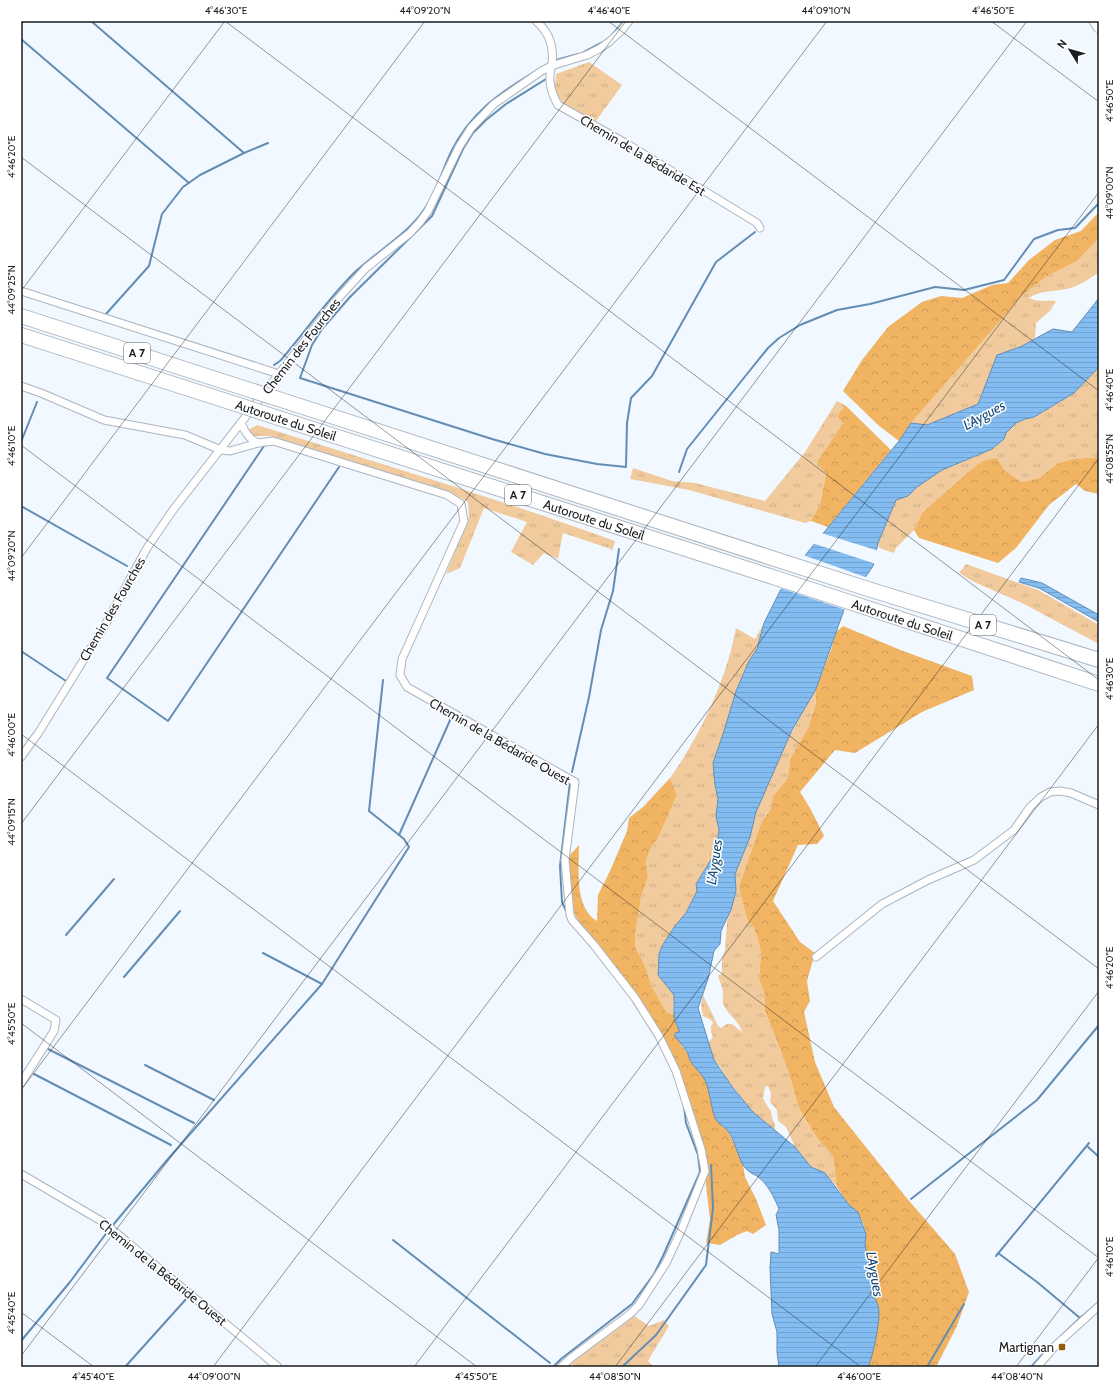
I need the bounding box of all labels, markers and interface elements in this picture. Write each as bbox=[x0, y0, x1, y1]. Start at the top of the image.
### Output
text: 4°46'30"E bbox=[205, 4, 248, 17]
text: 44°09'20"N bbox=[399, 4, 451, 17]
text: 4°46'40"E bbox=[588, 4, 631, 17]
text: 44°09'10"N bbox=[801, 4, 851, 17]
text: 4°46'50"E bbox=[972, 4, 1015, 17]
north arrow bbox=[1050, 30, 1090, 70]
text: N bbox=[1054, 37, 1070, 51]
text: 4°46'50"E bbox=[1103, 79, 1116, 122]
street label: Chemin de la Bédaride Est bbox=[577, 111, 709, 199]
text: 4°46'20"E bbox=[5, 135, 18, 178]
text: 44°09'00"N bbox=[1103, 167, 1116, 219]
text: 44°09'25"N bbox=[5, 265, 18, 315]
street label: Chemin des Fourches bbox=[259, 294, 344, 397]
road number: A 7 bbox=[124, 343, 150, 363]
text: 4°46'40"E bbox=[1103, 368, 1116, 411]
street label: Autoroute du Soleil bbox=[234, 396, 338, 444]
water label: L'Aygues bbox=[960, 396, 1009, 434]
text: 4°46'10"E bbox=[5, 425, 18, 466]
text: 44°08'55"N bbox=[1103, 434, 1116, 484]
road number: A 7 bbox=[505, 485, 531, 505]
street label: Autoroute du Soleil bbox=[542, 496, 647, 543]
text: 44°09'20"N bbox=[5, 530, 18, 582]
street label: Chemin des Fourches bbox=[76, 554, 149, 664]
street label: Autoroute du Soleil bbox=[850, 595, 955, 643]
road number: A 7 bbox=[970, 615, 996, 635]
text: 4°46'30"E bbox=[1103, 657, 1116, 700]
street label: Chemin de la Bédaride Ouest bbox=[427, 694, 574, 788]
text: 4°46'00"E bbox=[5, 712, 18, 757]
text: 44°09'15"N bbox=[5, 798, 18, 846]
water label: L'Aygues bbox=[702, 838, 726, 886]
text: 4°46'20"E bbox=[1103, 946, 1116, 989]
text: 4°45'50"E bbox=[5, 1002, 18, 1045]
street label: Chemin de la Bédaride Ouest bbox=[96, 1216, 231, 1329]
text: 4°46'10"E bbox=[1103, 1236, 1116, 1277]
water label: L'Aygues bbox=[862, 1250, 888, 1299]
text: 4°45'40"E bbox=[5, 1291, 18, 1334]
place label: Martignan bbox=[999, 1339, 1054, 1355]
marker: Martignan bbox=[1057, 1342, 1067, 1352]
text: 4°45'40"E bbox=[72, 1370, 115, 1383]
text: 44°09'00"N bbox=[188, 1370, 240, 1383]
text: 4°45'50"E bbox=[455, 1370, 498, 1383]
text: 44°08'50"N bbox=[589, 1370, 641, 1383]
text: 4°46'00"E bbox=[837, 1370, 882, 1383]
text: 44°08'40"N bbox=[991, 1370, 1043, 1383]

